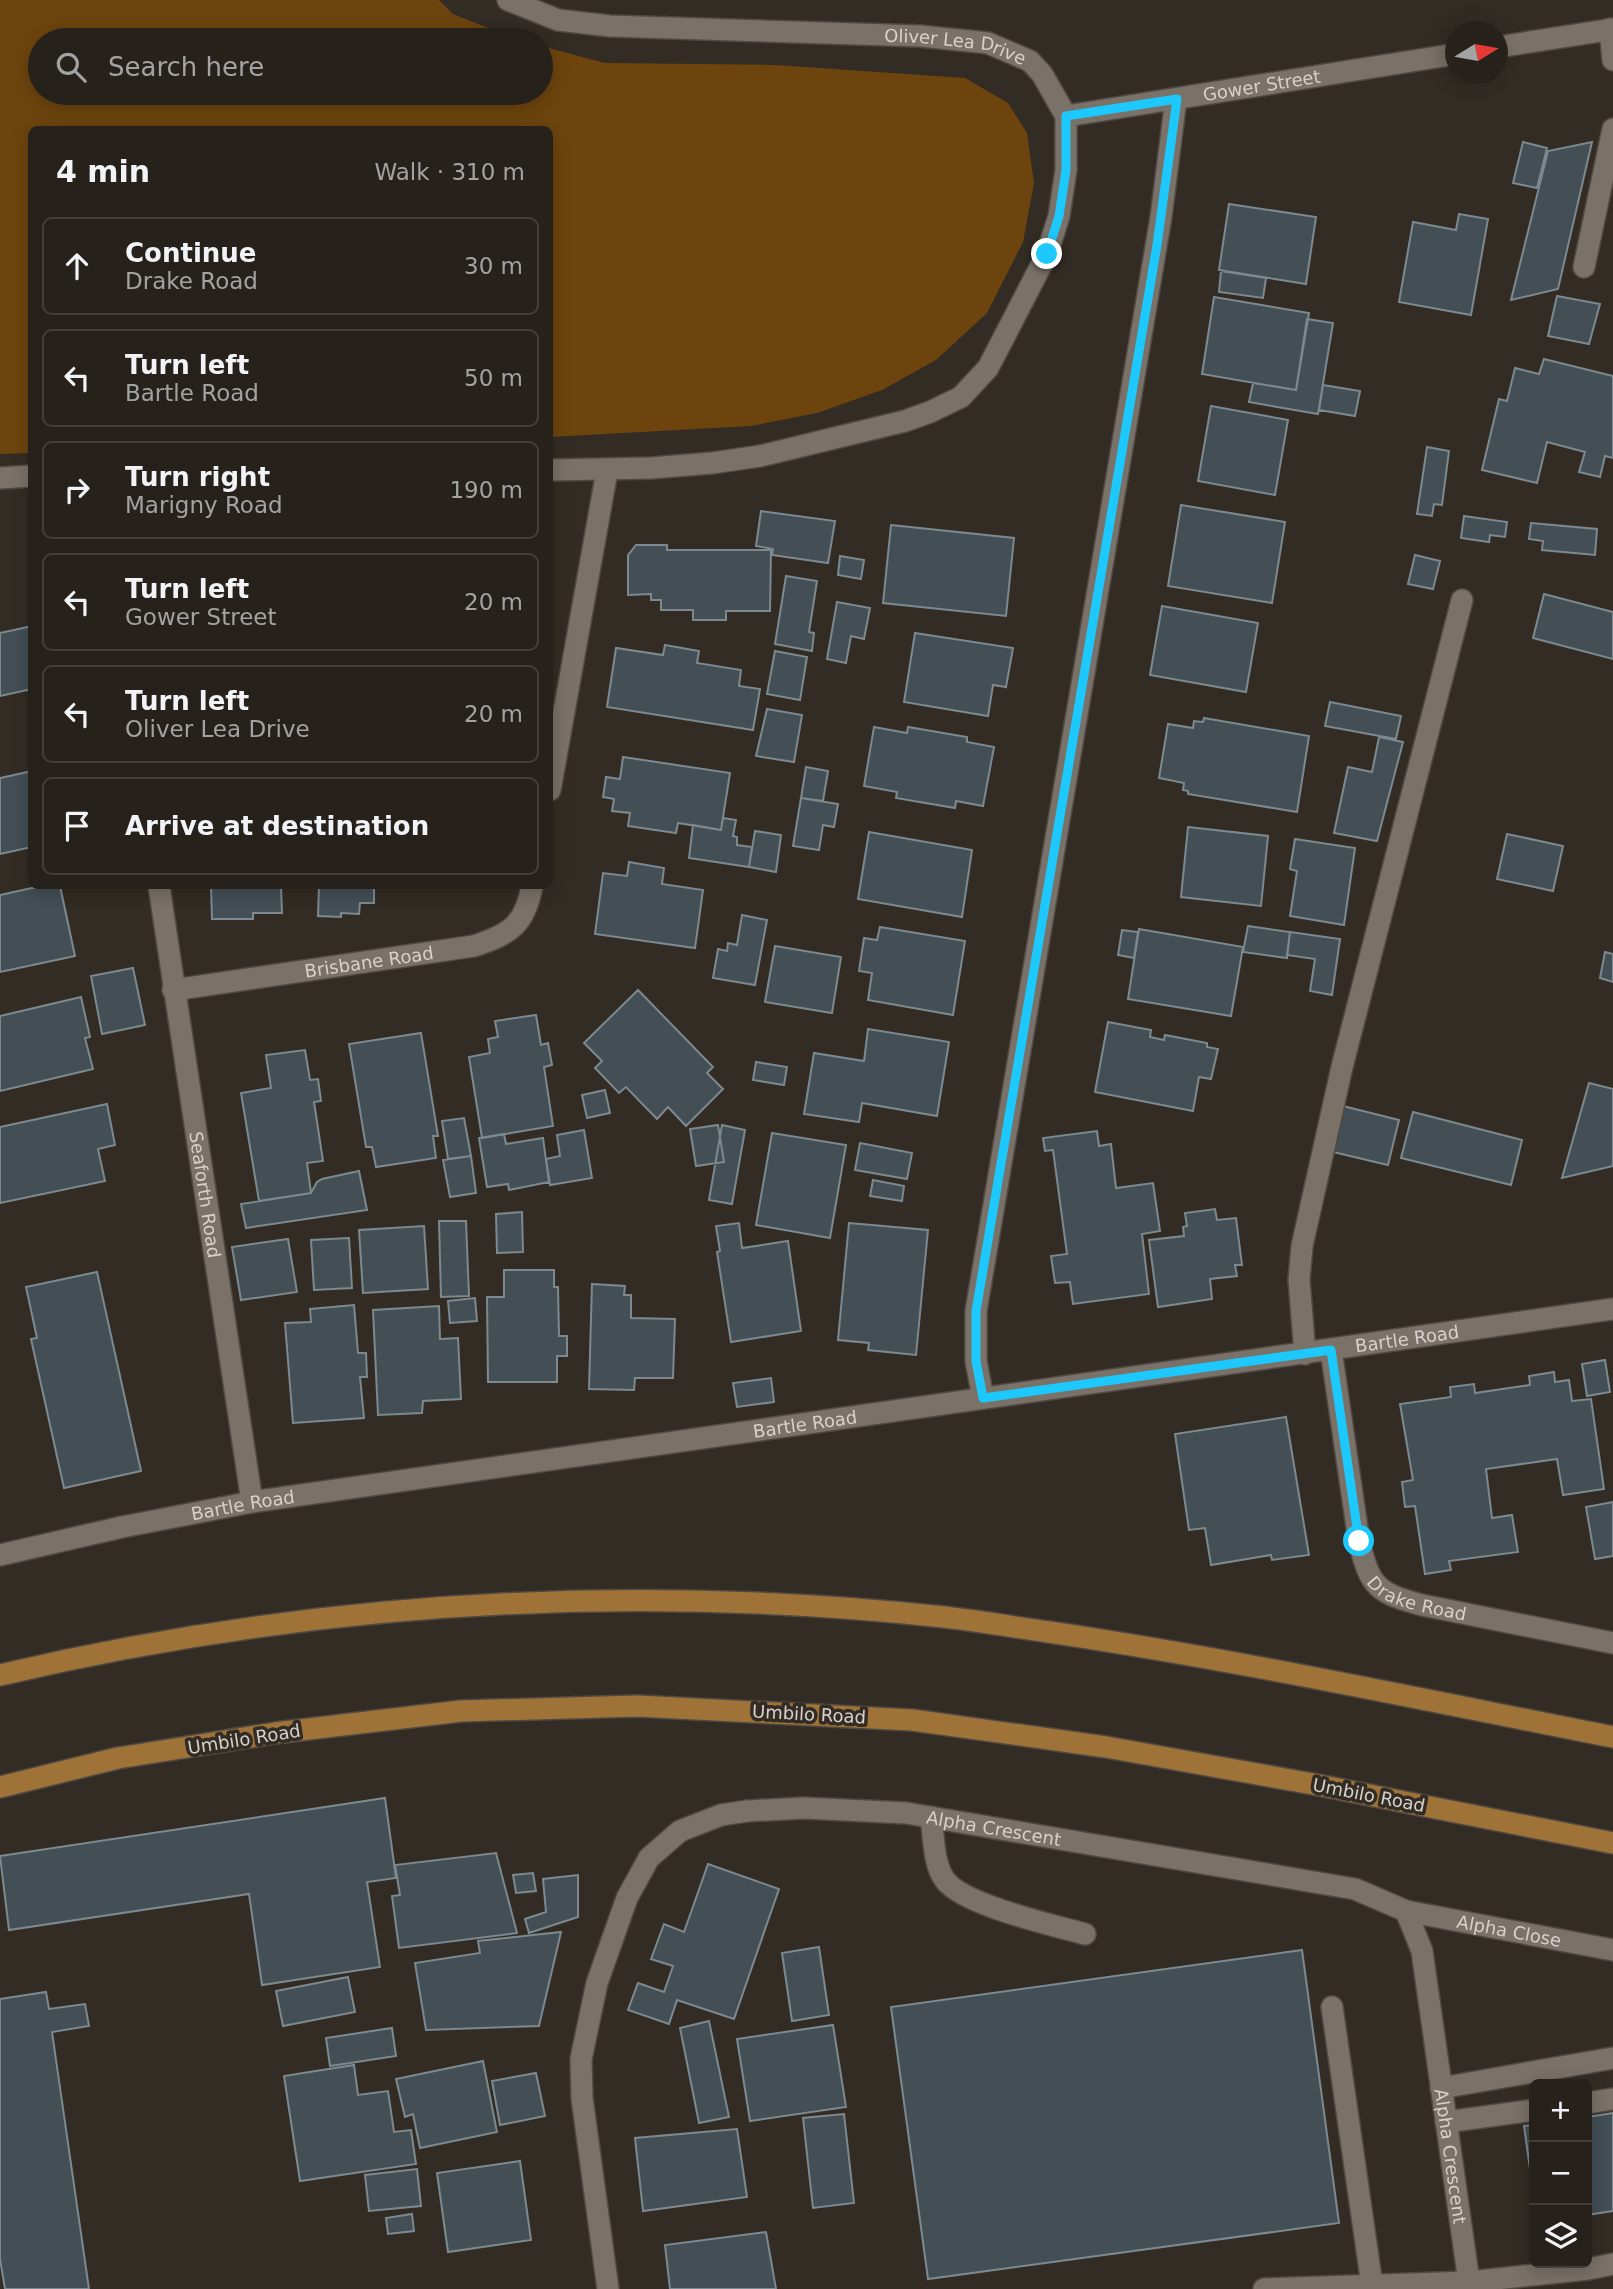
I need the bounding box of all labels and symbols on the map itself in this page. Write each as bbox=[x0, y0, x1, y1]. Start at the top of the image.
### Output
north arrow bbox=[1445, 21, 1508, 84]
street label: Oliver Lea Drive bbox=[884, 24, 1029, 69]
street label: Gower Street bbox=[1201, 65, 1322, 105]
route end bbox=[1031, 238, 1062, 269]
street label: Brisbane Road bbox=[303, 942, 435, 981]
street label: Seaforth Road bbox=[186, 1130, 225, 1259]
street label: Bartle Road bbox=[1353, 1320, 1460, 1356]
street label: Bartle Road bbox=[752, 1406, 858, 1441]
street label: Bartle Road bbox=[189, 1486, 296, 1524]
route start bbox=[1343, 1525, 1374, 1556]
street label: Drake Road bbox=[1363, 1571, 1468, 1624]
street label: Umbilo Road bbox=[752, 1701, 866, 1727]
street label: Umbilo Road bbox=[186, 1720, 302, 1758]
street label: Umbilo Road bbox=[1311, 1774, 1427, 1816]
street label: Alpha Crescent bbox=[925, 1806, 1063, 1850]
street label: Alpha Close bbox=[1455, 1910, 1563, 1951]
street label: Alpha Crescent bbox=[1431, 2087, 1471, 2225]

